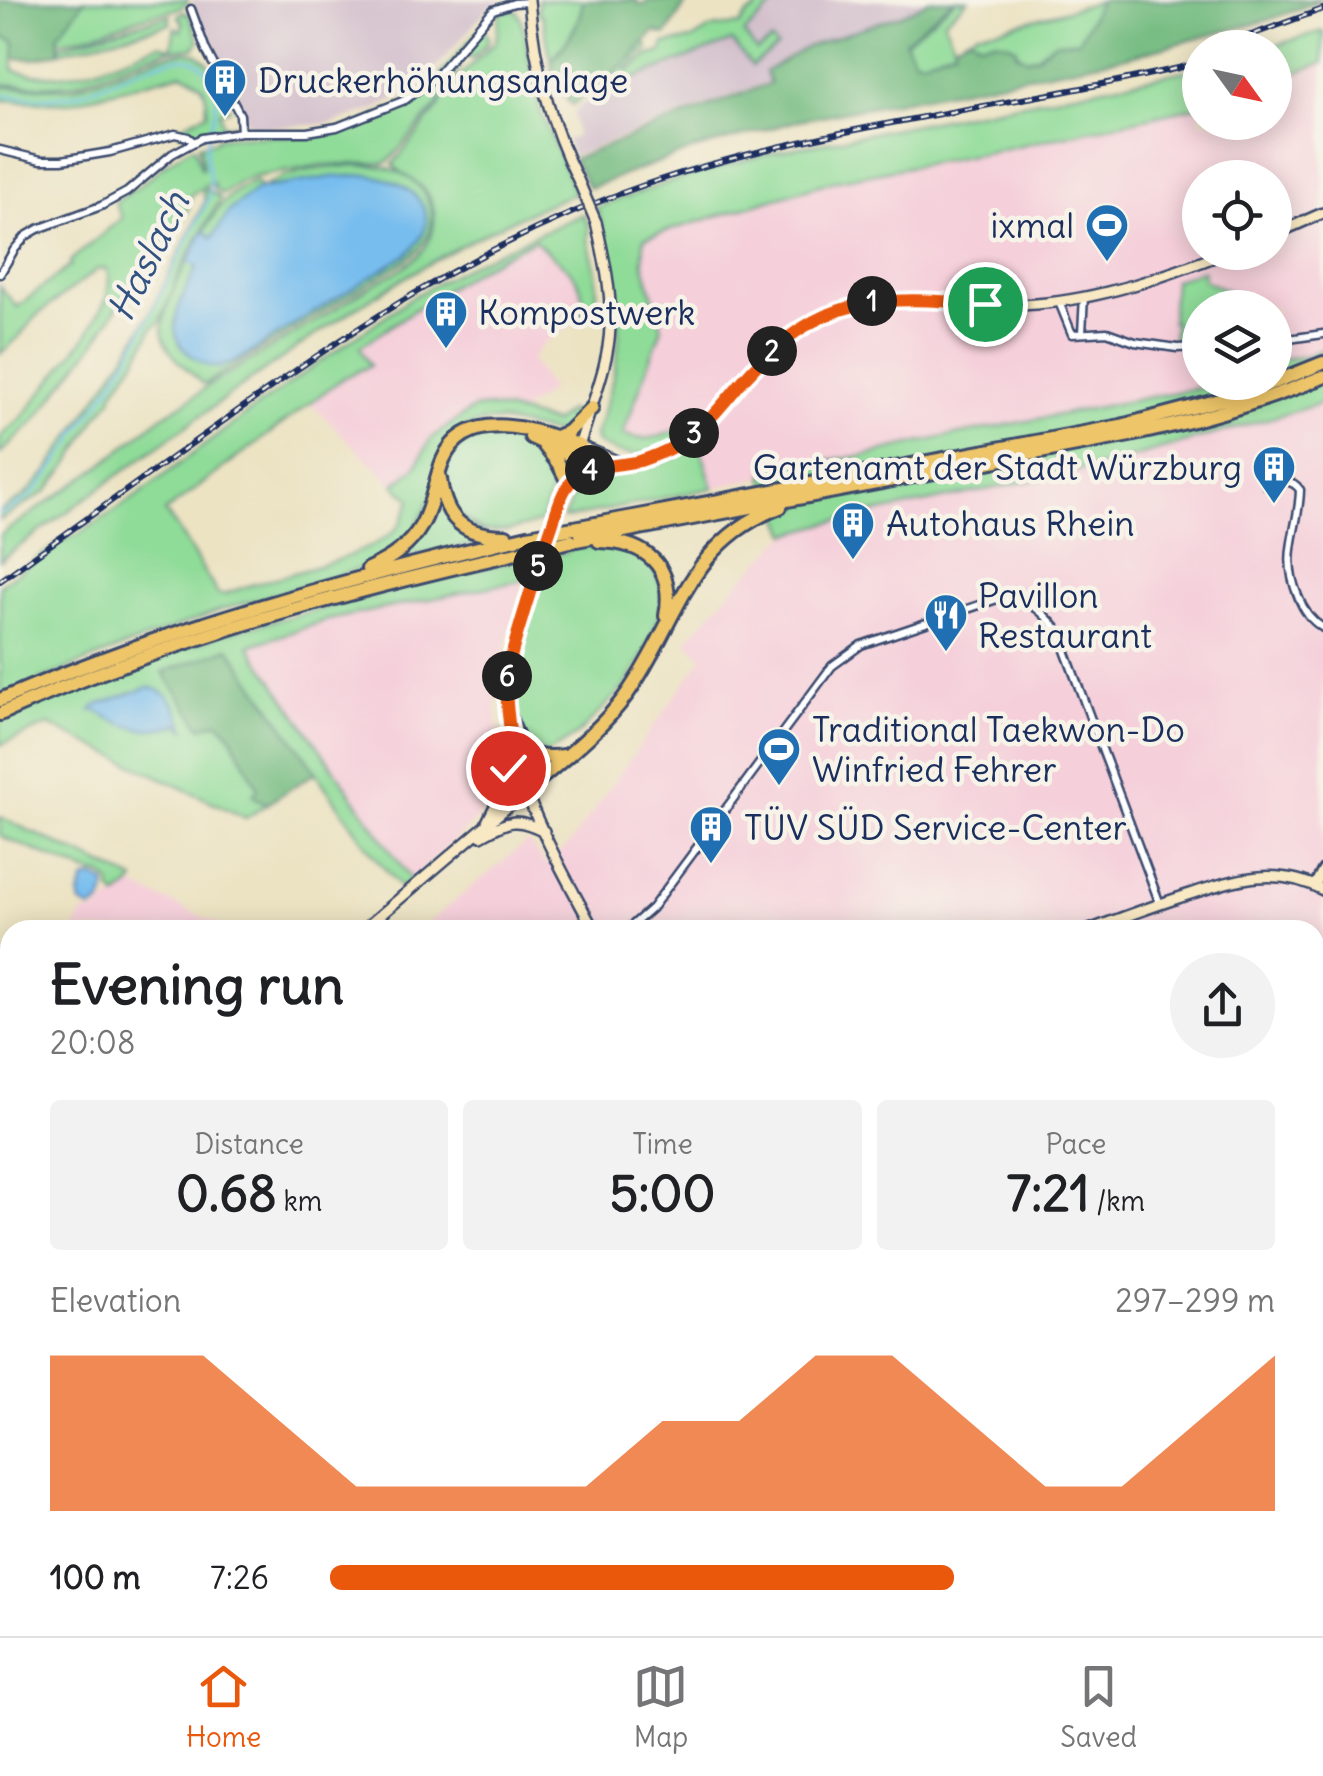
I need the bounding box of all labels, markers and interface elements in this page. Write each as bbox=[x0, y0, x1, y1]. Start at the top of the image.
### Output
north arrow bbox=[1182, 30, 1292, 140]
map controls bbox=[1182, 30, 1292, 400]
building icon: Druckerhöhungsanlage bbox=[202, 57, 248, 118]
place label: Druckerhöhungsanlage bbox=[258, 58, 628, 102]
button: locate bbox=[1182, 160, 1292, 270]
water label: Haslach bbox=[97, 183, 200, 328]
sports icon: ixmal bbox=[1084, 202, 1130, 263]
place label: ixmal bbox=[990, 203, 1074, 247]
pin bbox=[943, 262, 1028, 347]
pin: 1 bbox=[847, 276, 897, 326]
icon: arrive bbox=[958, 277, 1013, 332]
text: 1 bbox=[866, 283, 878, 319]
building icon: Kompostwerk bbox=[423, 289, 469, 350]
place label: Kompostwerk bbox=[478, 290, 695, 334]
button: layers bbox=[1182, 290, 1292, 400]
pin: 2 bbox=[747, 326, 797, 376]
text: 2 bbox=[764, 333, 780, 369]
pin: 3 bbox=[669, 408, 719, 458]
text: 3 bbox=[686, 415, 702, 451]
building icon: Gartenamt der Stadt Würzburg bbox=[1251, 444, 1297, 505]
pin: 4 bbox=[565, 445, 615, 495]
place label: Gartenamt der Stadt Würzburg bbox=[753, 445, 1242, 489]
text: 4 bbox=[582, 452, 598, 488]
building icon: Autohaus Rhein bbox=[830, 500, 876, 561]
place label: Autohaus Rhein bbox=[886, 501, 1135, 545]
pin: 5 bbox=[513, 541, 563, 591]
text: 5 bbox=[530, 548, 546, 584]
place label: Pavillon Restaurant bbox=[978, 573, 1152, 657]
restaurant icon: Pavillon Restaurant bbox=[923, 592, 969, 653]
pin: 6 bbox=[482, 651, 532, 701]
text: 6 bbox=[499, 658, 515, 694]
place label: Traditional Taekwon-Do Winfried Fehrer bbox=[812, 707, 1185, 791]
pin bbox=[466, 726, 551, 811]
sports icon: Traditional Taekwon-Do Winfried Fehrer bbox=[756, 726, 802, 787]
icon: check bbox=[481, 741, 536, 796]
building icon: TÜV SÜD Service-Center bbox=[688, 804, 734, 865]
place label: TÜV SÜD Service-Center bbox=[744, 805, 1127, 849]
text: Evening run bbox=[50, 950, 344, 1019]
button: share bbox=[1170, 953, 1275, 1058]
text: 20:08 bbox=[50, 1022, 135, 1063]
text: Distance bbox=[194, 1126, 304, 1162]
text: Time bbox=[632, 1126, 693, 1162]
text: Pace bbox=[1045, 1126, 1106, 1162]
text: 0.68 bbox=[176, 1162, 277, 1225]
text: 5:00 bbox=[610, 1162, 715, 1225]
text: 7:21 bbox=[1006, 1162, 1090, 1225]
text: km bbox=[277, 1183, 322, 1219]
text: /km bbox=[1090, 1183, 1145, 1219]
text: Elevation bbox=[50, 1280, 181, 1321]
text: 297–299 m bbox=[1115, 1280, 1275, 1321]
text: 100 m bbox=[50, 1557, 141, 1598]
text: 7:26 bbox=[210, 1557, 269, 1598]
tab: Home bbox=[186, 1659, 261, 1755]
tab: Map bbox=[633, 1659, 688, 1755]
tab: Saved bbox=[1060, 1659, 1137, 1755]

